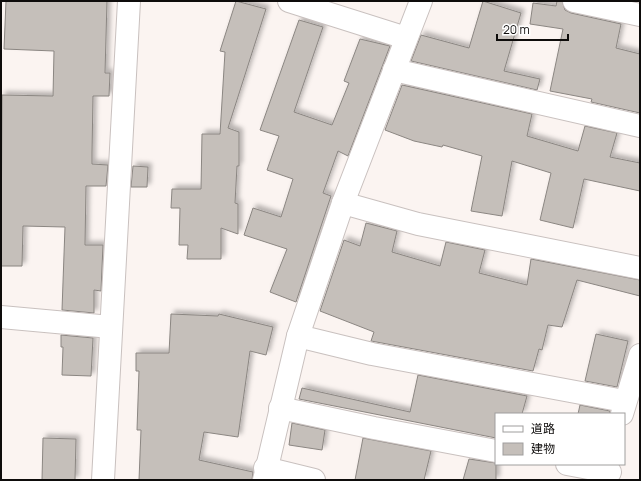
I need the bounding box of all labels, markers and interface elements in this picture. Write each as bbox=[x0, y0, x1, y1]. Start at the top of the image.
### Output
scale bar bbox=[497, 16, 568, 42]
text: 20 m bbox=[503, 21, 530, 38]
legend bbox=[495, 413, 625, 465]
text: 道路 bbox=[531, 420, 555, 437]
text: 建物 bbox=[531, 440, 555, 457]

